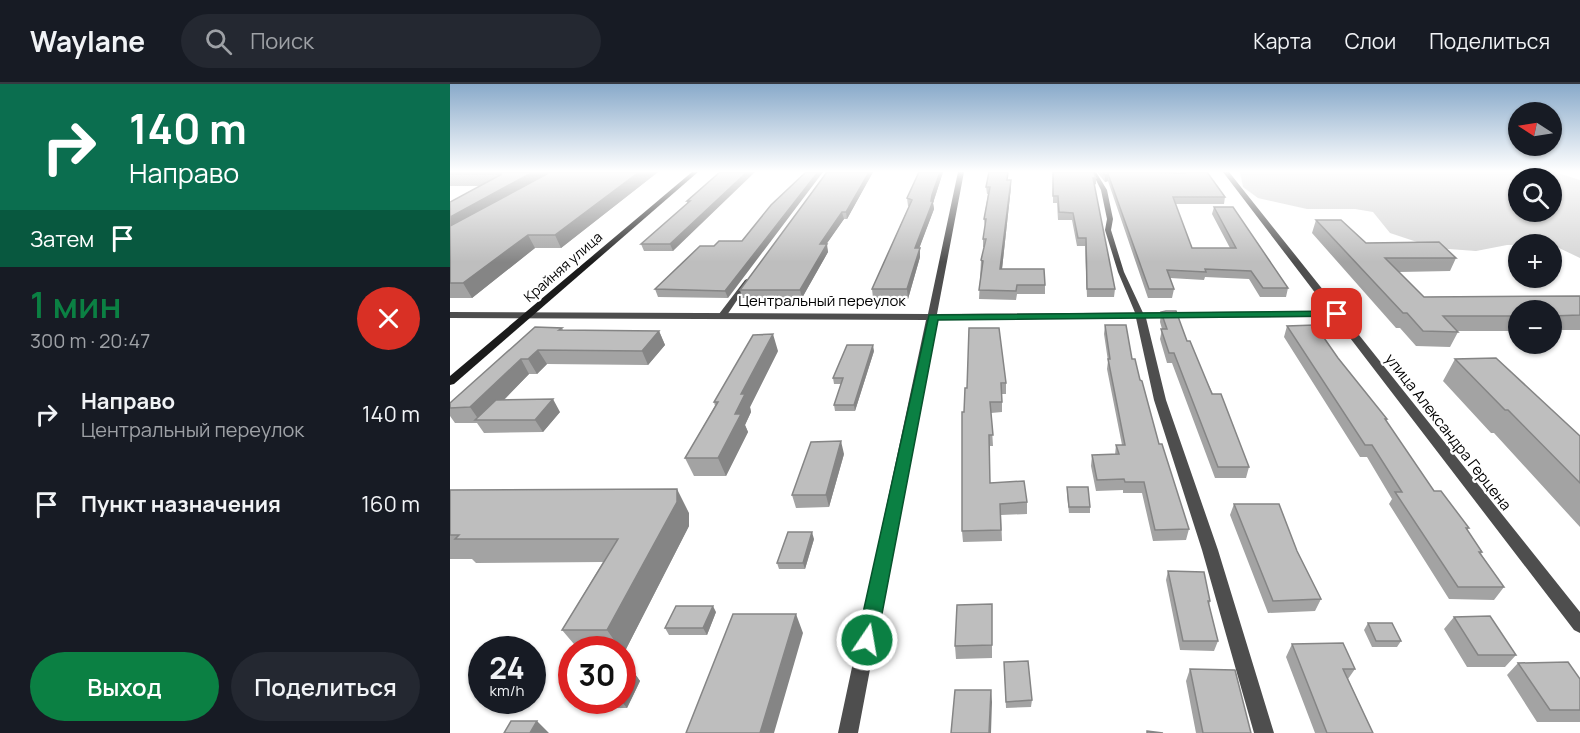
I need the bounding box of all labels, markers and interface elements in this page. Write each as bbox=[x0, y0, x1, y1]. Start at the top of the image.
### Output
search box bbox=[181, 14, 601, 68]
text: Waylane bbox=[30, 22, 145, 60]
icon: search bbox=[202, 25, 235, 58]
text: Поиск bbox=[250, 26, 314, 56]
text: Карта bbox=[1253, 27, 1312, 55]
text: Слои bbox=[1345, 27, 1396, 55]
text: Поделиться bbox=[1429, 27, 1550, 55]
text: 140 m bbox=[129, 99, 247, 157]
north arrow bbox=[1508, 102, 1562, 156]
map controls bbox=[1508, 102, 1562, 354]
icon: right bbox=[30, 108, 108, 186]
text: Направо bbox=[129, 154, 239, 191]
button: search bbox=[1508, 168, 1562, 222]
icon: arrive bbox=[106, 222, 139, 255]
text: Затем bbox=[30, 224, 94, 254]
street label: Крайняя улица bbox=[519, 227, 606, 306]
button: + bbox=[1508, 234, 1562, 288]
text: 1 мин bbox=[30, 280, 122, 329]
button: close bbox=[357, 287, 420, 350]
pin bbox=[1311, 288, 1362, 339]
street label: Центральный переулок bbox=[738, 290, 906, 311]
icon: arrive bbox=[1320, 297, 1353, 330]
button: − bbox=[1508, 300, 1562, 354]
text: 300 m · 20:47 bbox=[30, 327, 150, 354]
street label: улица Александра Герцена bbox=[1380, 349, 1516, 515]
text: Направо bbox=[81, 386, 175, 416]
icon: right bbox=[30, 398, 63, 431]
text: 140 m bbox=[362, 399, 420, 429]
text: Центральный переулок bbox=[81, 416, 304, 443]
icon: arrive bbox=[30, 488, 63, 521]
text: Пункт назначения bbox=[81, 489, 281, 519]
text: 160 m bbox=[361, 489, 420, 519]
position arrow bbox=[835, 608, 899, 672]
speed limit sign: 30 bbox=[558, 636, 636, 714]
text: 24 bbox=[489, 647, 525, 688]
button: Выход bbox=[30, 652, 219, 721]
button: Поделиться bbox=[231, 652, 420, 721]
text: km/h bbox=[490, 680, 524, 701]

